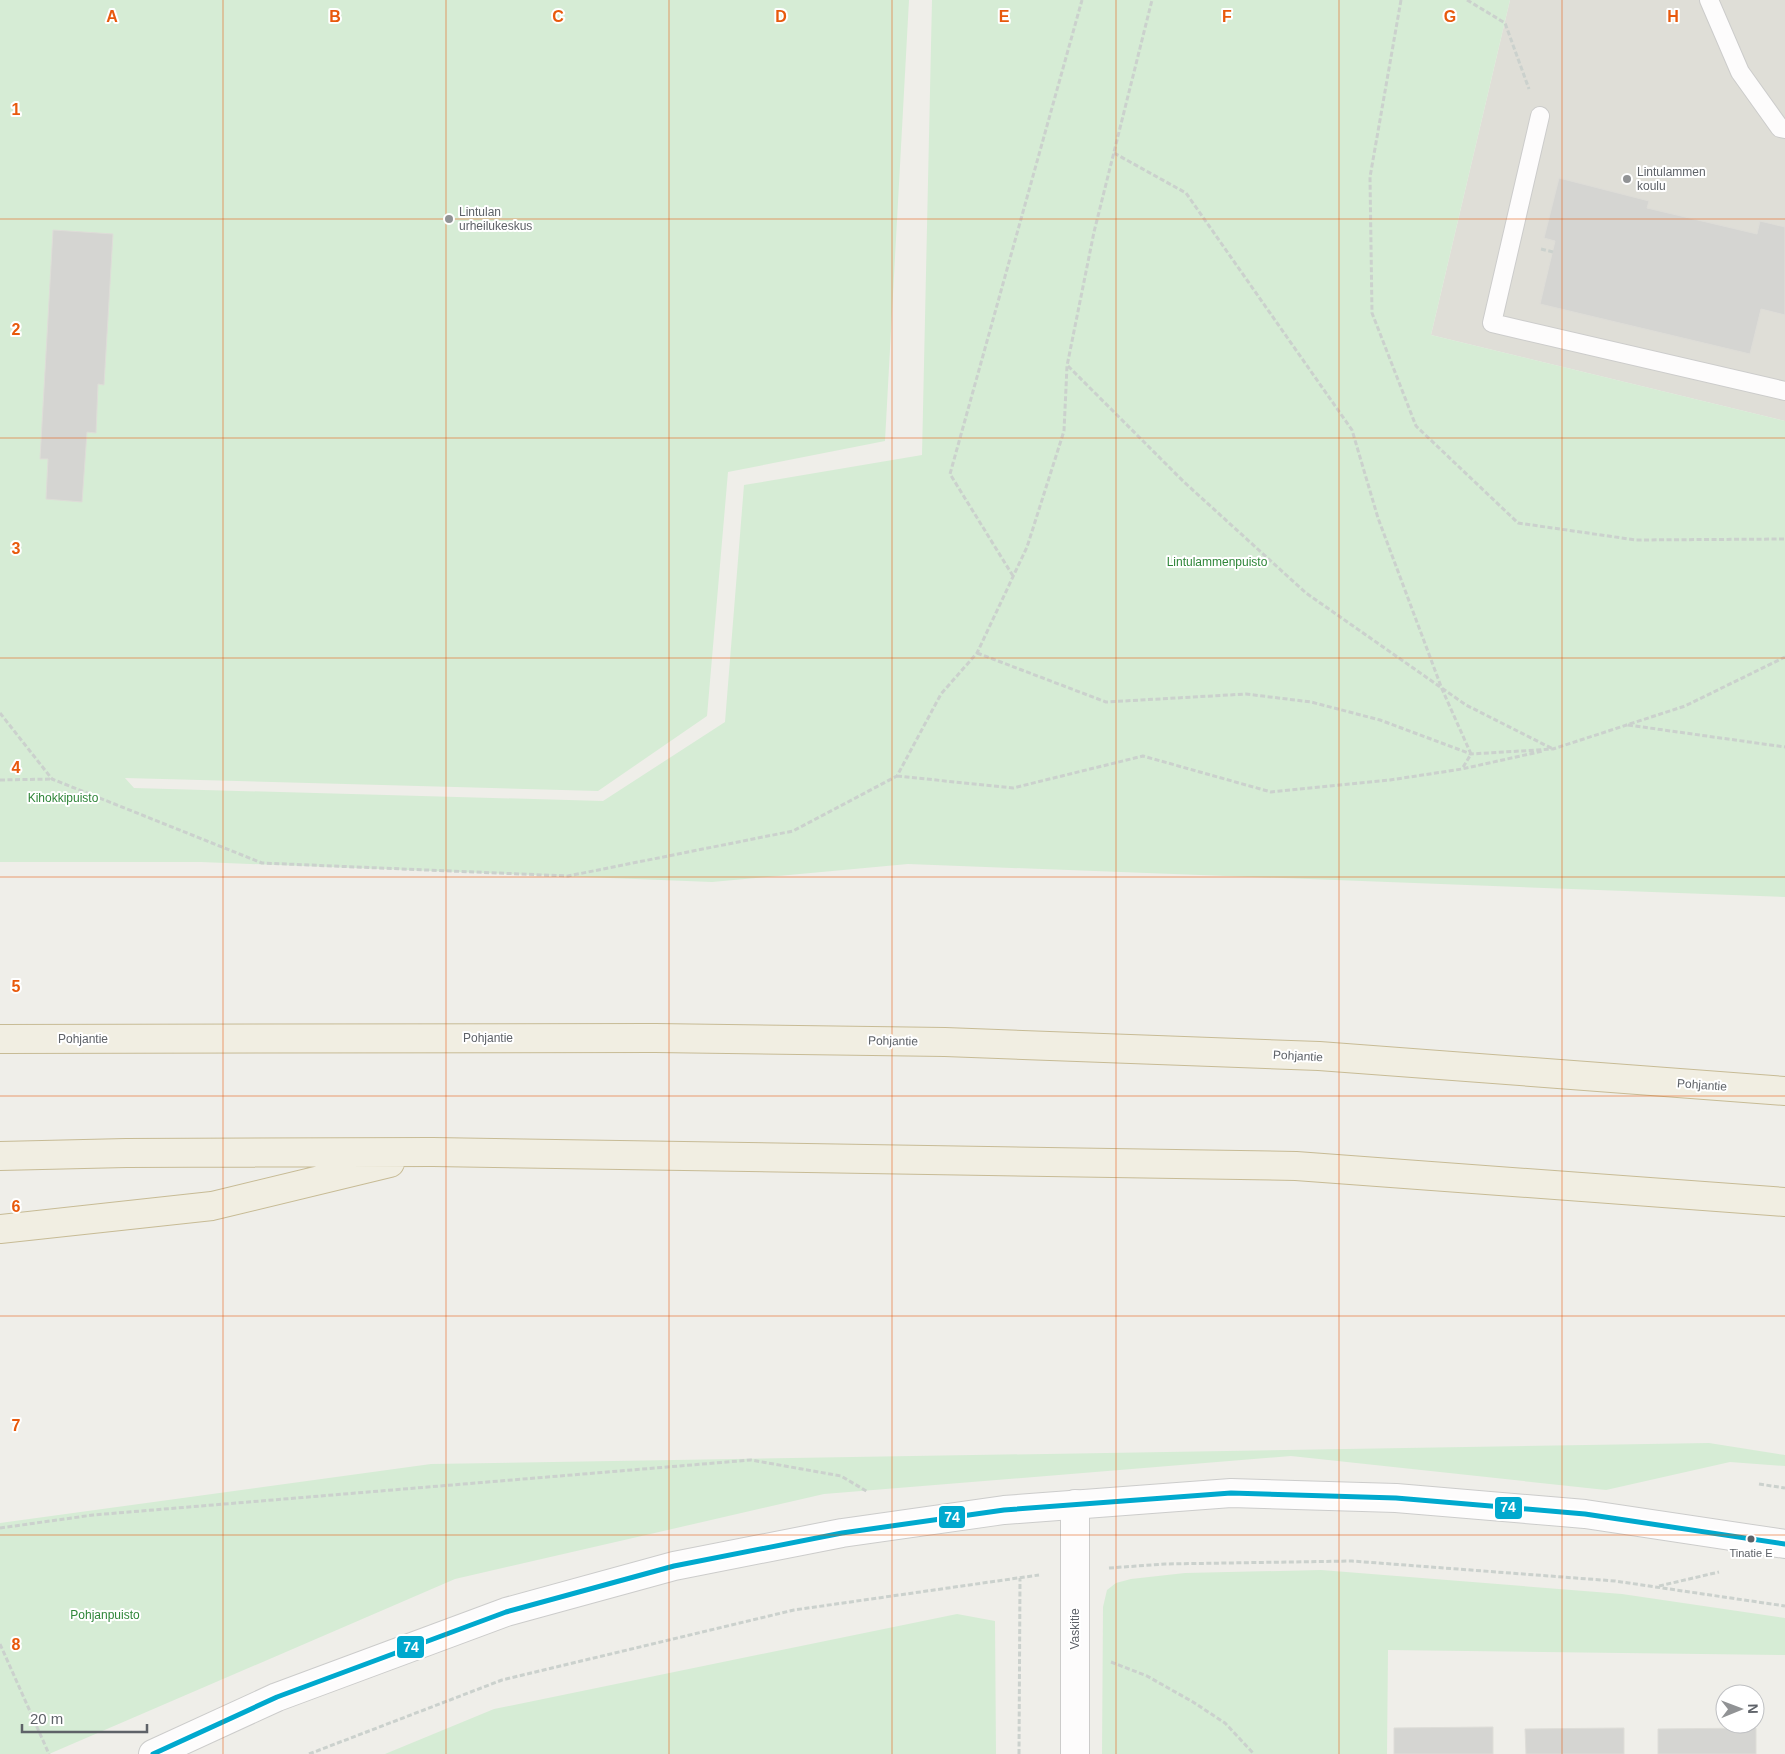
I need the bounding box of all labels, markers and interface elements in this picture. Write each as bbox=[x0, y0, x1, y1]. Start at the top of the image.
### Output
text: A bbox=[106, 8, 118, 25]
text: B bbox=[329, 8, 341, 25]
text: C bbox=[552, 8, 564, 25]
text: D bbox=[775, 8, 787, 25]
text: E bbox=[999, 8, 1010, 25]
text: F bbox=[1222, 8, 1232, 25]
text: G bbox=[1444, 8, 1456, 25]
text: H bbox=[1667, 8, 1679, 25]
text: 1 bbox=[12, 101, 21, 118]
place label: Lintulammen koulu bbox=[1637, 165, 1706, 193]
marker: Lintulammen koulu bbox=[1621, 173, 1633, 185]
place label: Lintulan urheilukeskus bbox=[459, 205, 532, 233]
marker: Lintulan urheilukeskus bbox=[443, 213, 455, 225]
text: 2 bbox=[12, 321, 21, 338]
text: 3 bbox=[12, 540, 21, 557]
park label: Lintulammenpuisto bbox=[1167, 555, 1268, 569]
text: 4 bbox=[12, 759, 21, 776]
park label: Kihokkipuisto bbox=[28, 791, 99, 805]
text: 5 bbox=[12, 978, 21, 995]
street label: Pohjantie bbox=[463, 1031, 513, 1045]
street label: Pohjantie bbox=[58, 1032, 108, 1046]
street label: Pohjantie bbox=[868, 1034, 918, 1048]
street label: Pohjantie bbox=[1273, 1048, 1324, 1064]
street label: Pohjantie bbox=[1677, 1076, 1728, 1094]
text: 6 bbox=[12, 1198, 21, 1215]
text: 7 bbox=[12, 1417, 21, 1434]
line badge: 74 bbox=[1494, 1496, 1523, 1520]
text: 74 bbox=[1500, 1499, 1516, 1515]
line badge: 74 bbox=[938, 1505, 966, 1529]
text: 74 bbox=[944, 1509, 960, 1525]
marker: Tinatie E bbox=[1746, 1534, 1756, 1544]
place label: Tinatie E bbox=[1729, 1547, 1773, 1559]
park label: Pohjanpuisto bbox=[70, 1608, 140, 1622]
street label: Vaskitie bbox=[1068, 1608, 1082, 1650]
line badge: 74 bbox=[396, 1635, 425, 1659]
text: 8 bbox=[12, 1636, 21, 1653]
text: 74 bbox=[403, 1639, 419, 1655]
north arrow bbox=[1715, 1684, 1765, 1734]
scale bar bbox=[22, 1702, 148, 1734]
text: N bbox=[1745, 1704, 1761, 1714]
text: 20 m bbox=[30, 1710, 63, 1727]

